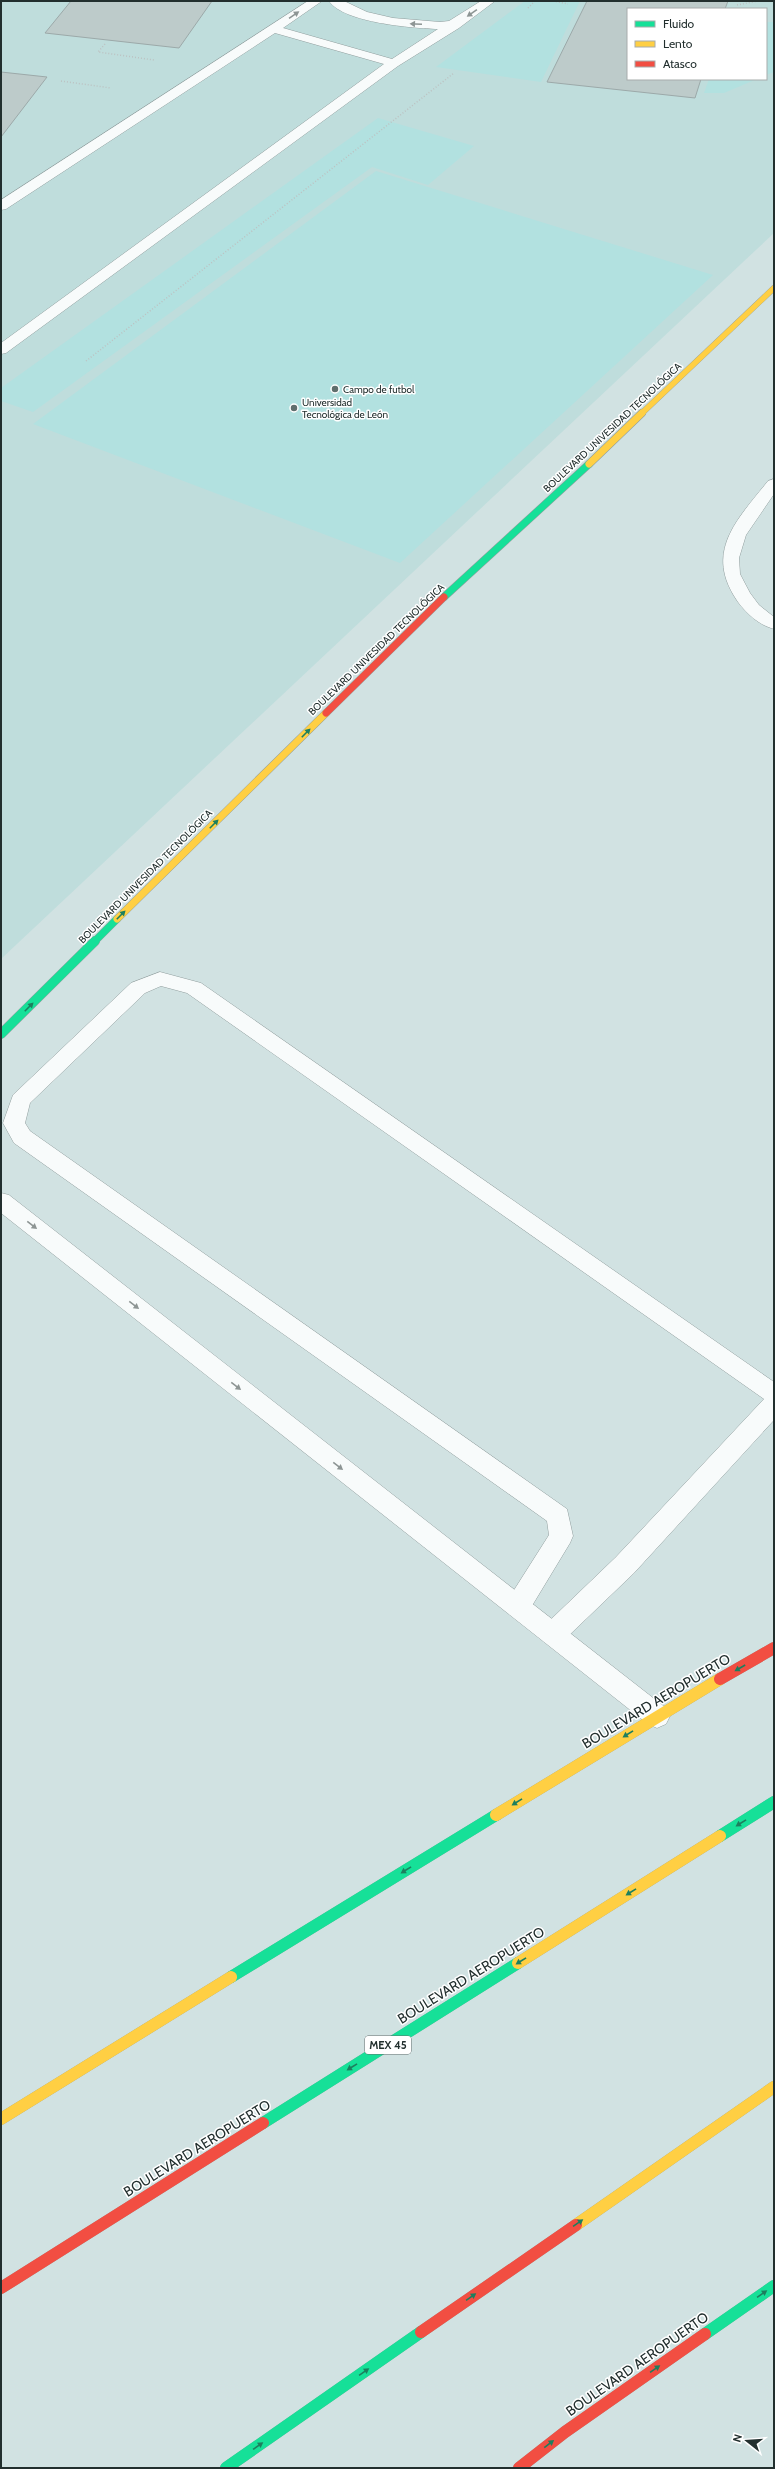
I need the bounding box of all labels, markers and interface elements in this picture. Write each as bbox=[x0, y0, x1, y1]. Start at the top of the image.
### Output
legend bbox=[627, 8, 767, 80]
one-way arrow bbox=[467, 9, 478, 17]
one-way arrow bbox=[289, 11, 300, 19]
text: Fluido bbox=[663, 16, 695, 31]
one-way arrow bbox=[410, 21, 422, 28]
text: Lento bbox=[663, 36, 693, 51]
text: Atasco bbox=[663, 56, 697, 71]
street label: BOULEVARD UNIVESIDAD TECNOLÓGICA bbox=[541, 359, 685, 495]
place label: Campo de futbol bbox=[343, 383, 415, 396]
marker: Campo de futbol bbox=[330, 384, 340, 394]
place label: Universidad Tecnológica de León bbox=[302, 396, 388, 421]
marker: Universidad Tecnológica de León bbox=[289, 403, 299, 413]
street label: BOULEVARD UNIVESIDAD TECNOLÓGICA bbox=[306, 580, 448, 718]
one-way arrow bbox=[301, 728, 311, 738]
street label: BOULEVARD UNIVESIDAD TECNOLÓGICA bbox=[76, 806, 216, 946]
one-way arrow bbox=[209, 819, 219, 829]
one-way arrow bbox=[116, 910, 126, 920]
one-way arrow bbox=[24, 1002, 34, 1012]
one-way arrow bbox=[26, 1221, 37, 1229]
one-way arrow bbox=[128, 1301, 139, 1310]
one-way arrow bbox=[231, 1381, 242, 1390]
one-way arrow bbox=[333, 1461, 344, 1470]
street label: BOULEVARD AEROPUERTO bbox=[579, 1649, 734, 1752]
one-way arrow bbox=[734, 1664, 746, 1671]
one-way arrow bbox=[622, 1730, 634, 1737]
one-way arrow bbox=[511, 1798, 523, 1805]
one-way arrow bbox=[735, 1819, 747, 1826]
one-way arrow bbox=[401, 1866, 412, 1873]
one-way arrow bbox=[625, 1888, 637, 1895]
street label: BOULEVARD AEROPUERTO bbox=[394, 1922, 548, 2028]
one-way arrow bbox=[516, 1957, 526, 1965]
road number: MEX 45 bbox=[365, 2036, 411, 2054]
one-way arrow bbox=[346, 2064, 357, 2071]
street label: BOULEVARD AEROPUERTO bbox=[120, 2095, 274, 2201]
one-way arrow bbox=[573, 2219, 583, 2227]
one-way arrow bbox=[757, 2290, 767, 2298]
one-way arrow bbox=[466, 2293, 476, 2301]
street label: BOULEVARD AEROPUERTO bbox=[562, 2308, 712, 2420]
one-way arrow bbox=[650, 2365, 661, 2373]
one-way arrow bbox=[359, 2368, 370, 2376]
north arrow bbox=[727, 2421, 767, 2461]
text: N bbox=[730, 2432, 745, 2444]
one-way arrow bbox=[544, 2440, 555, 2448]
one-way arrow bbox=[252, 2442, 263, 2450]

